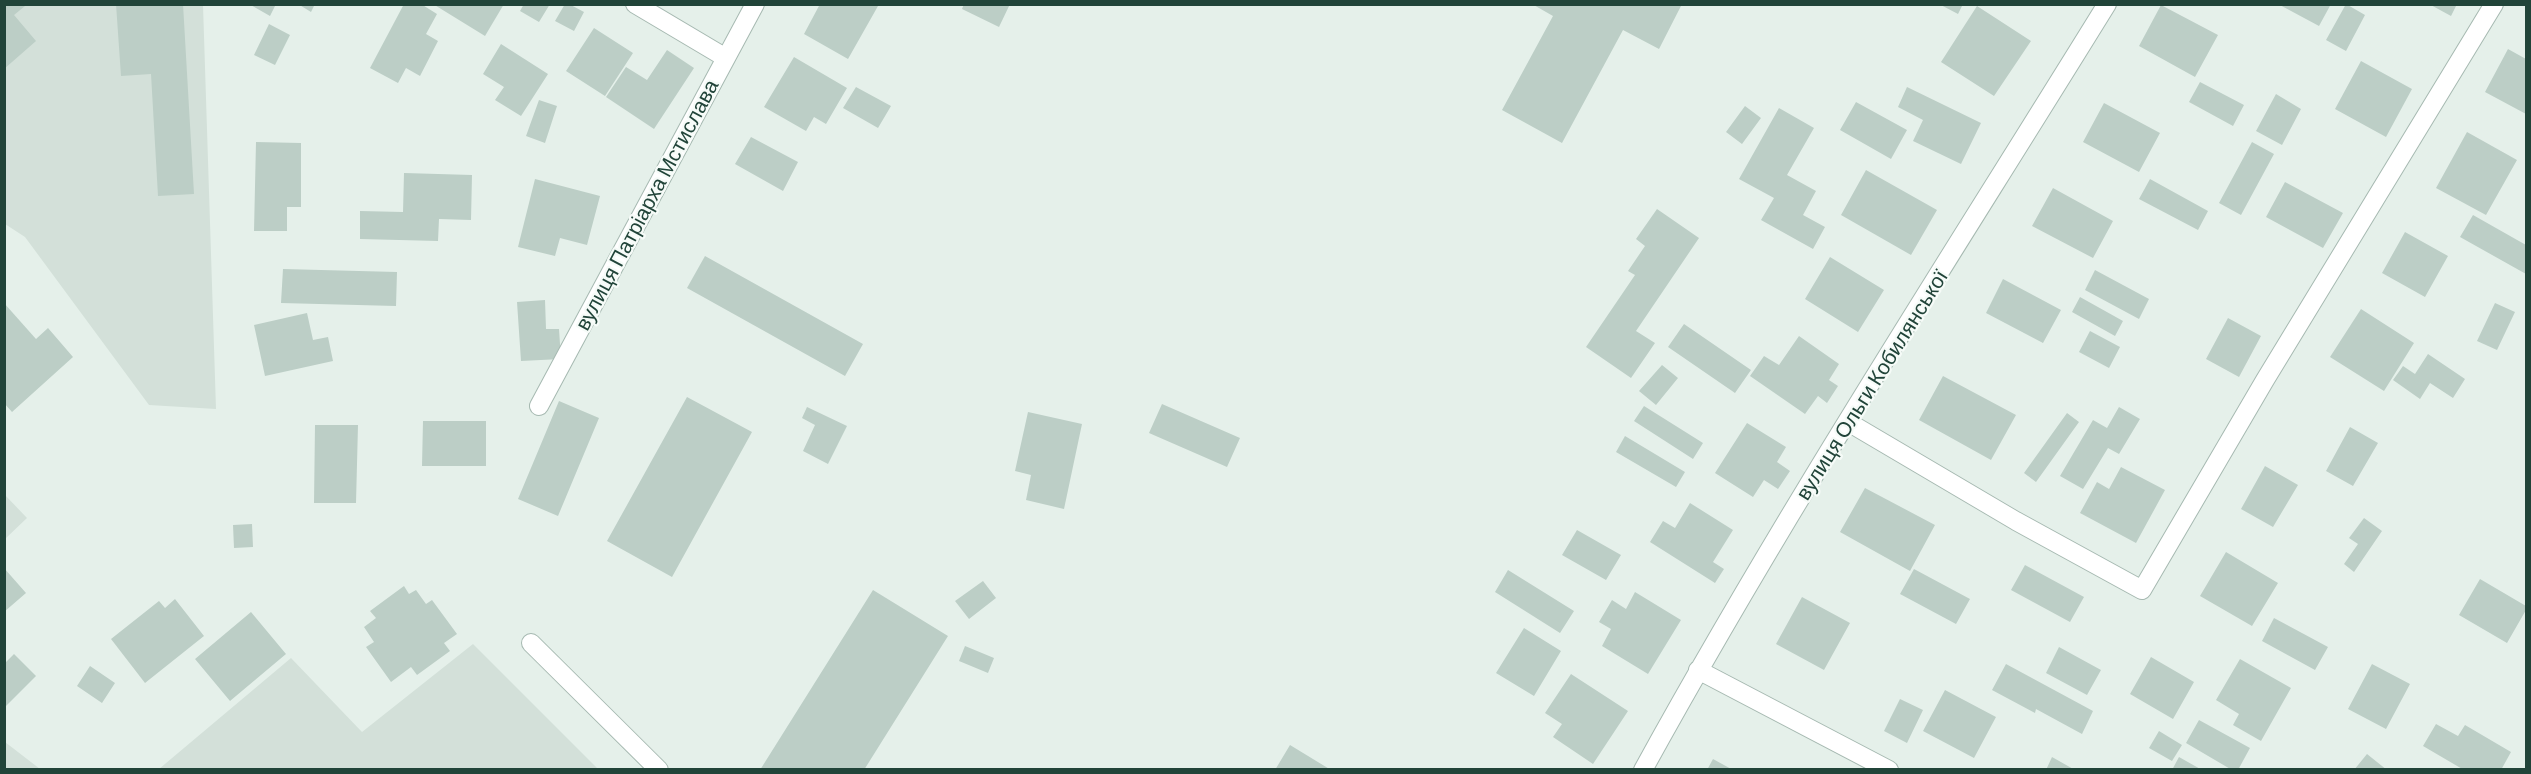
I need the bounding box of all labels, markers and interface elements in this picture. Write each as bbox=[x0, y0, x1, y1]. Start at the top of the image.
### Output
street label: вулиця Патріарха Мстислава bbox=[570, 75, 724, 335]
street label: вулиця Ольги Кобилянської bbox=[1791, 265, 1953, 505]

